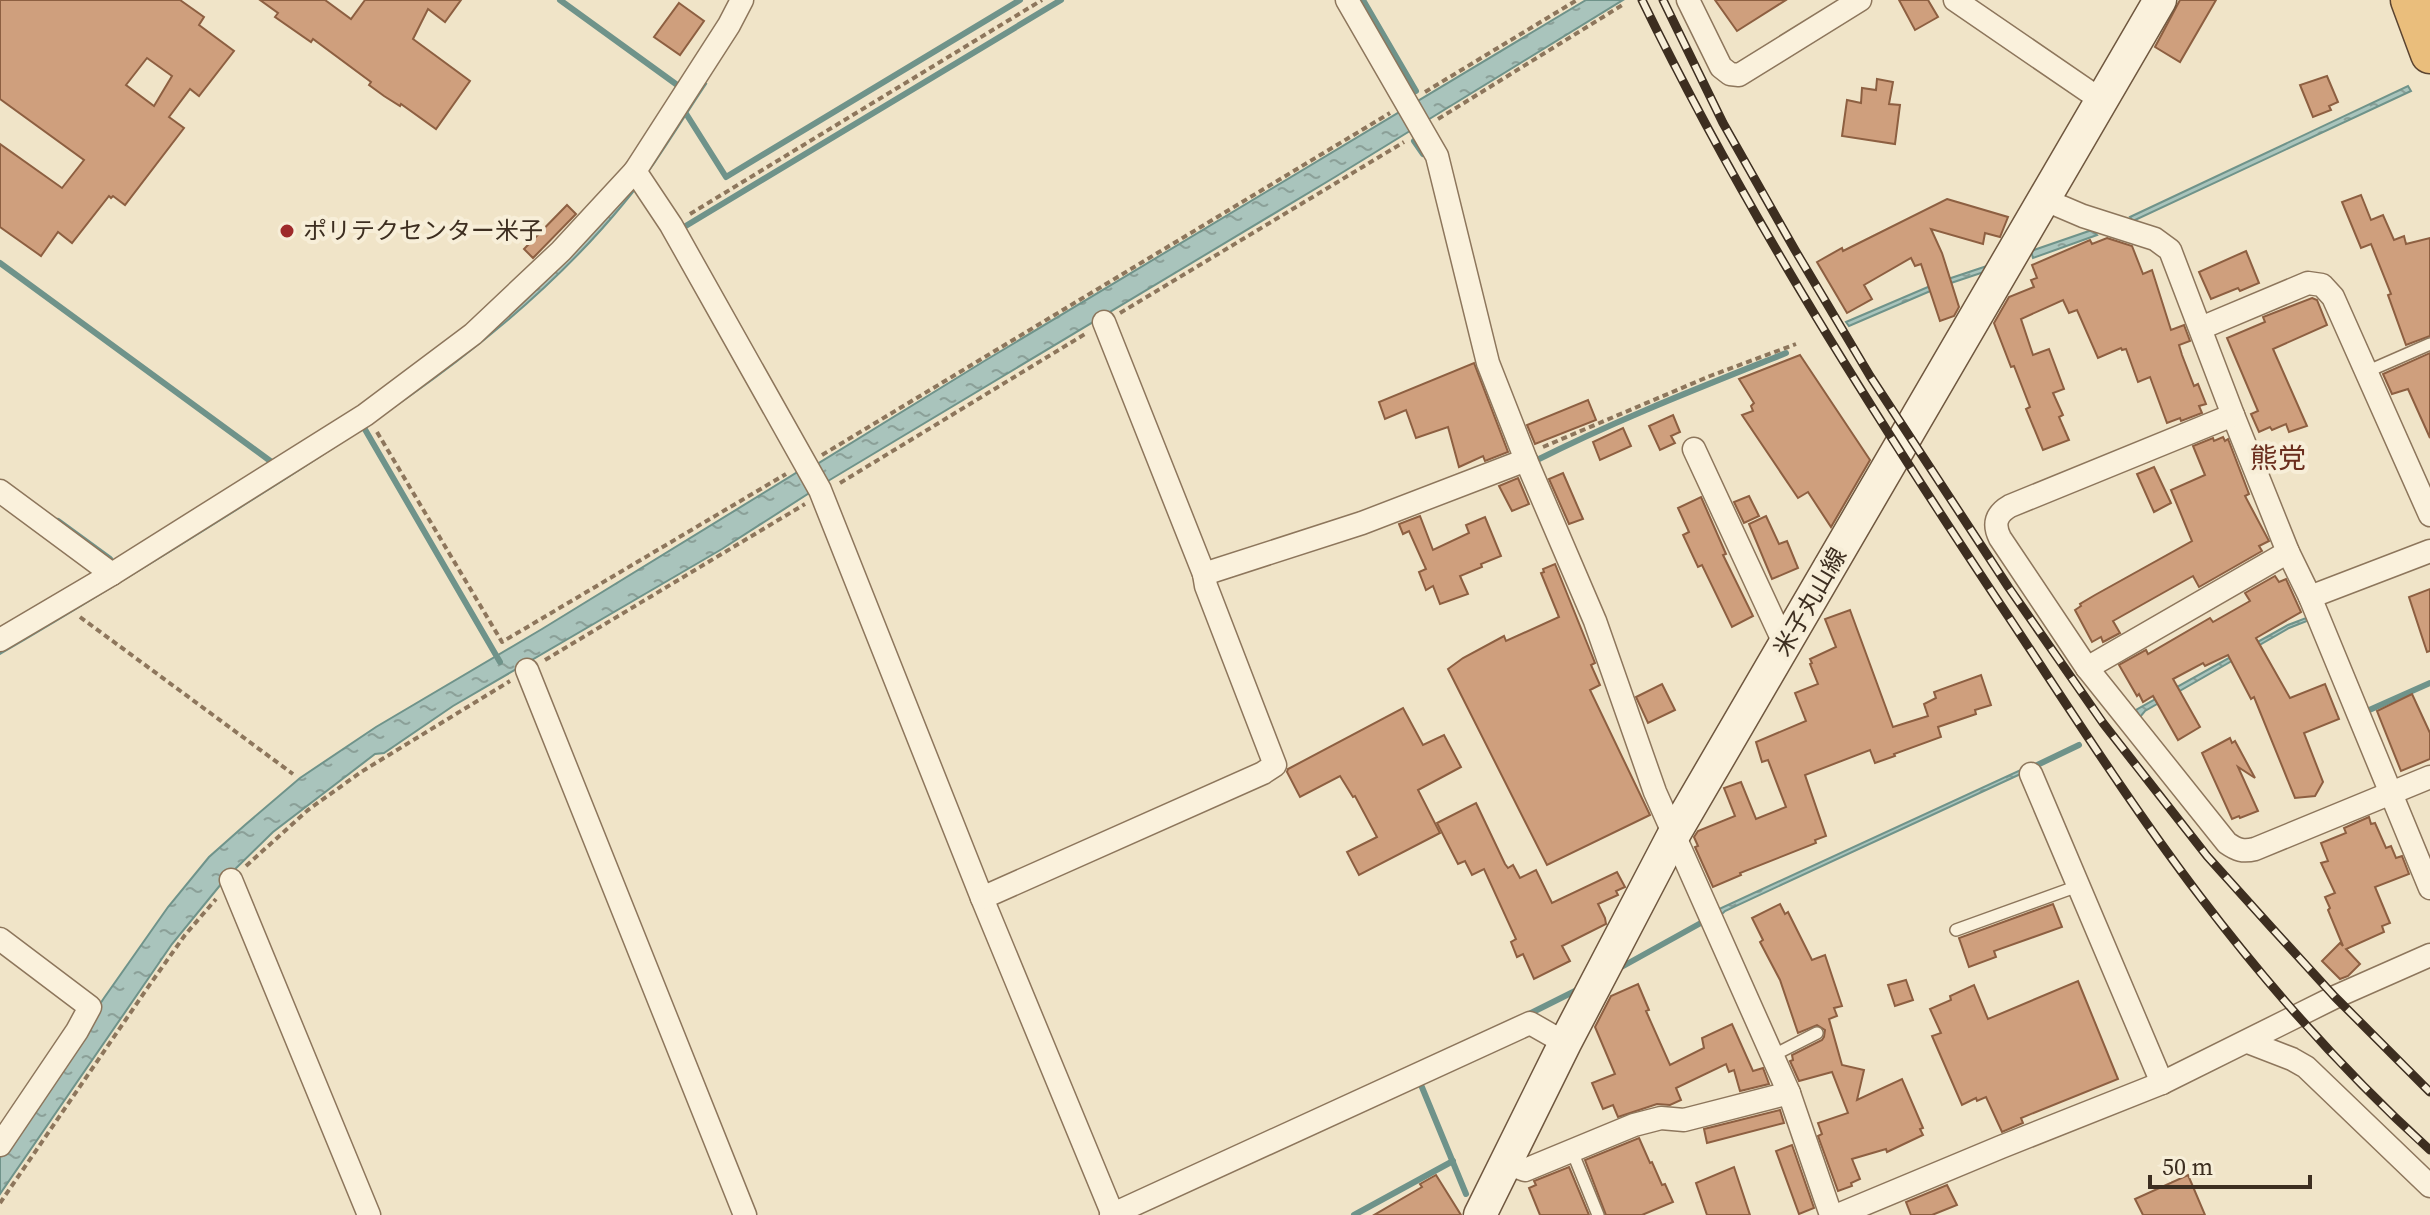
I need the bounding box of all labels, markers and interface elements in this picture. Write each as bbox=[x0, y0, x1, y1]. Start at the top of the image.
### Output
place label: ポリテクセンター米子 bbox=[303, 214, 543, 247]
marker: ポリテクセンター米子 bbox=[278, 222, 296, 240]
district label: 熊党 bbox=[2250, 439, 2306, 477]
street label: 米子丸山線 bbox=[1765, 542, 1854, 662]
scale bar bbox=[2150, 1139, 2310, 1189]
text: 50 m bbox=[2162, 1150, 2213, 1183]

